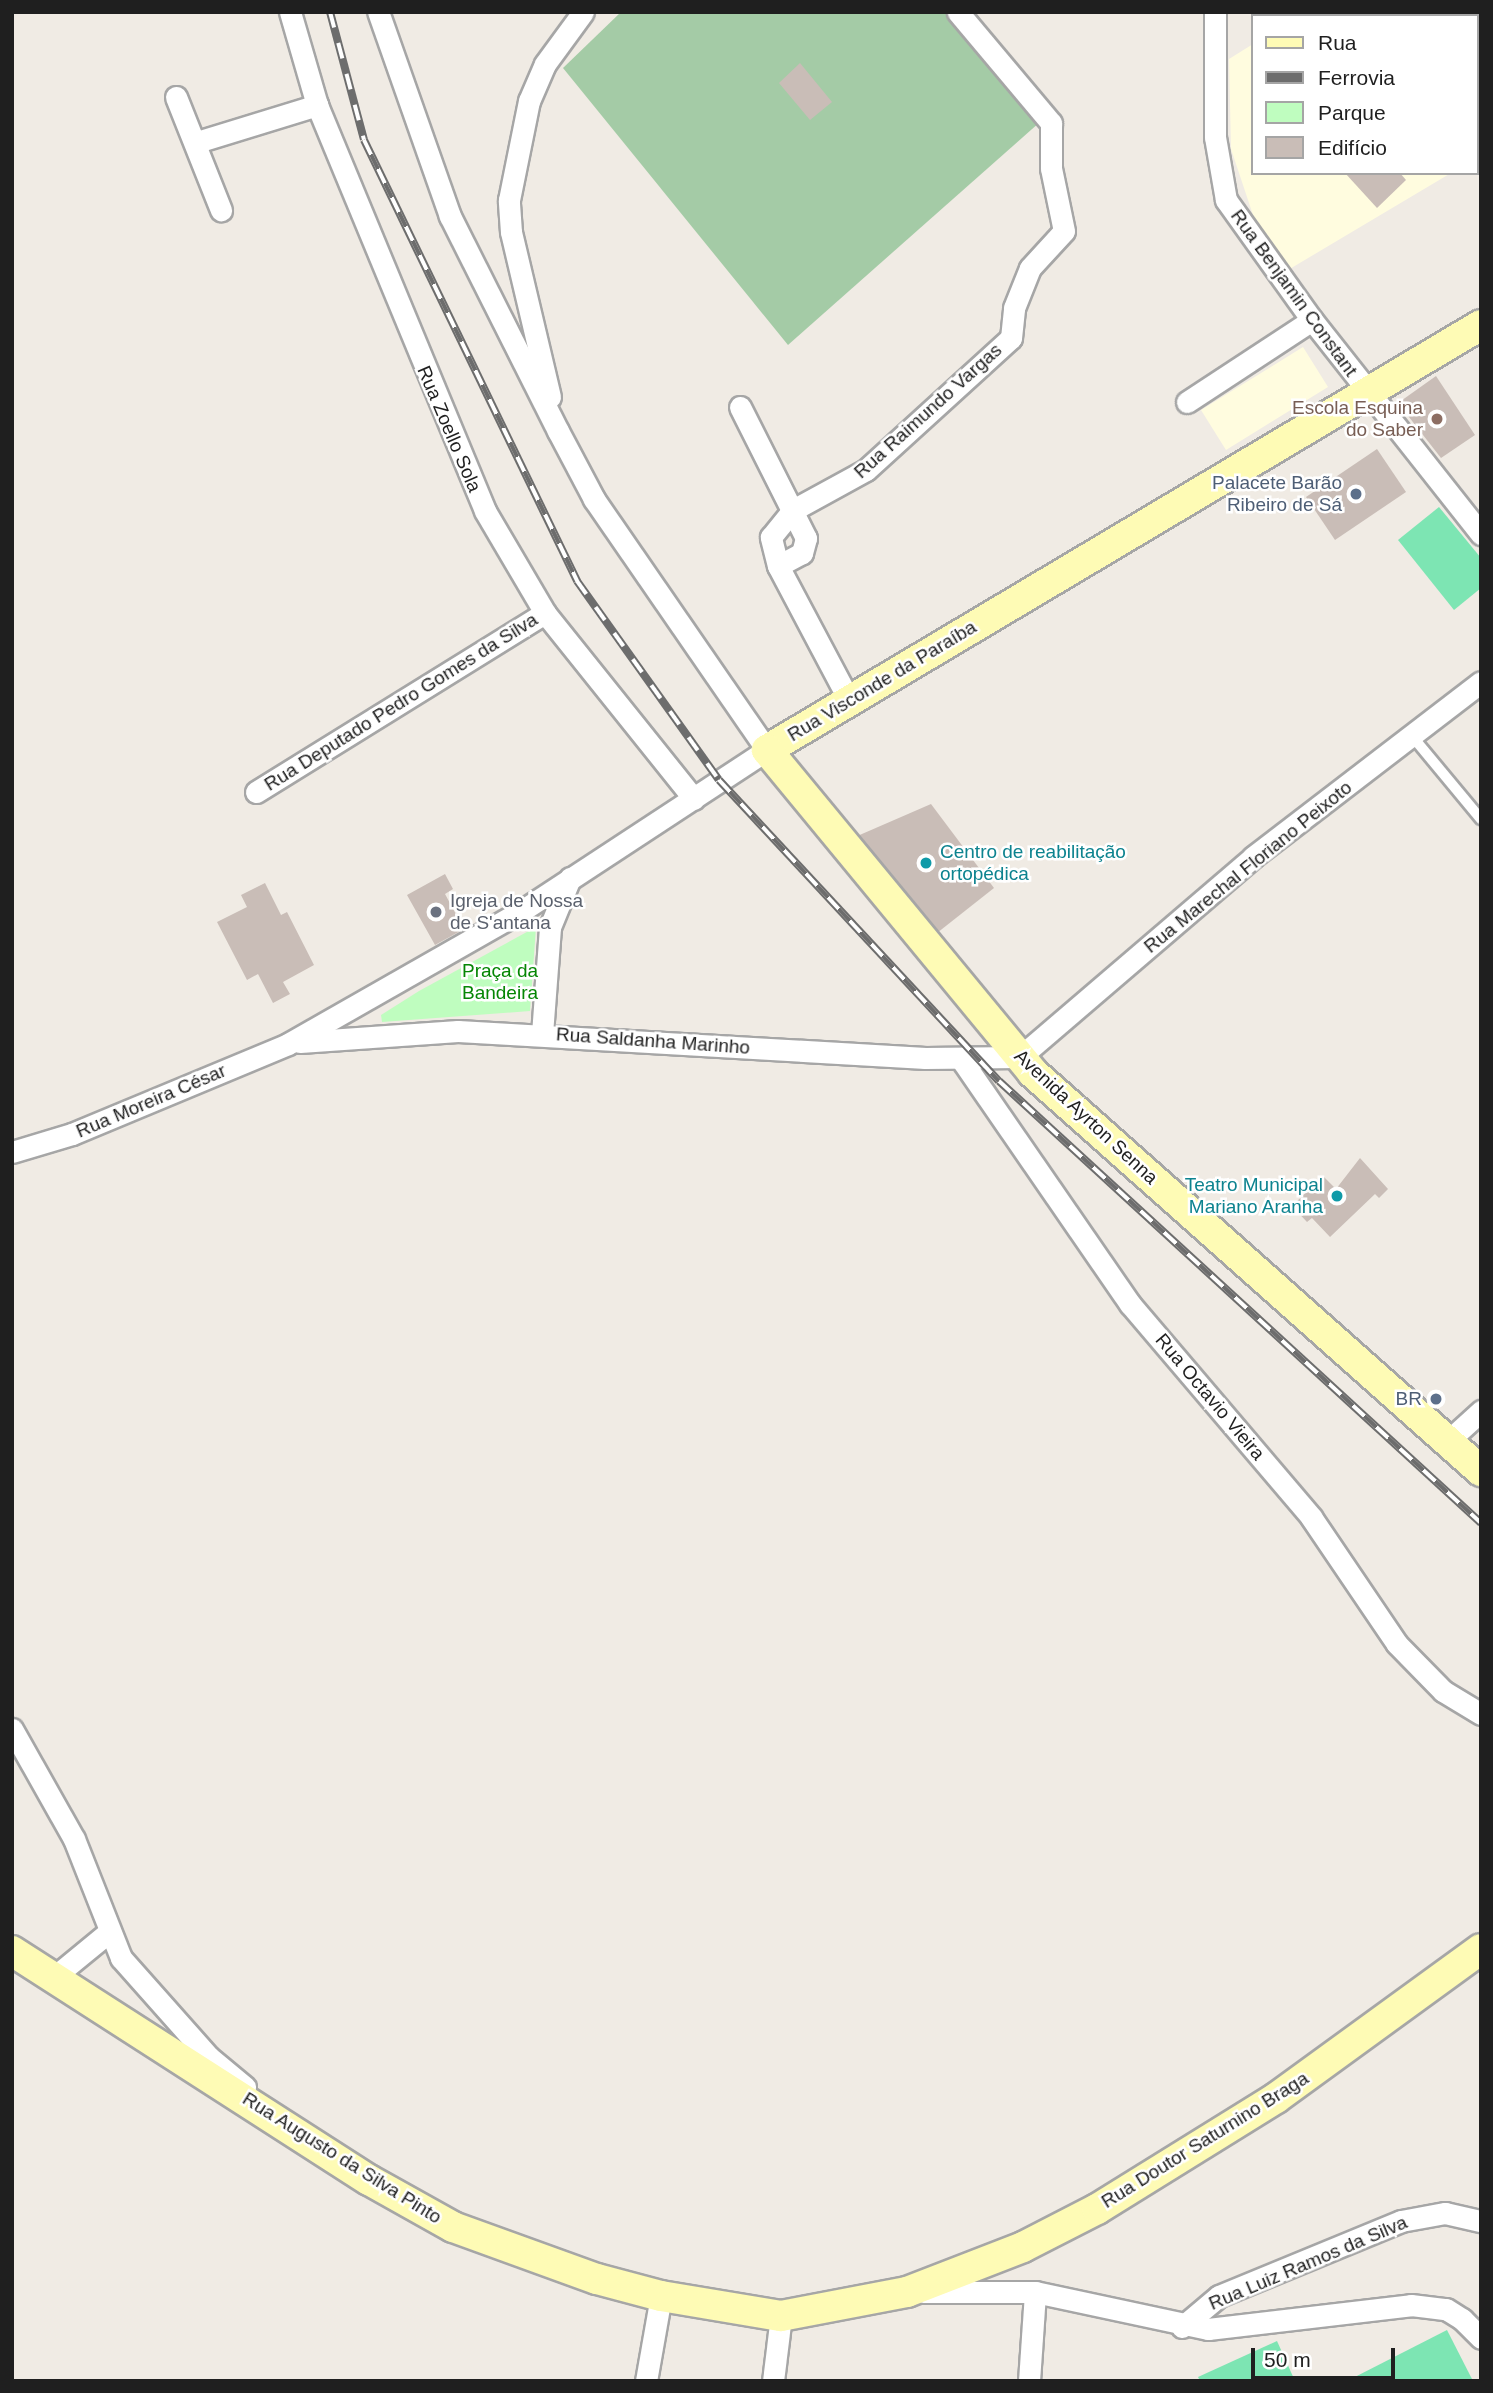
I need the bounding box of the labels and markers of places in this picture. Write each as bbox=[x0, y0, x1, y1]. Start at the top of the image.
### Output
place label: Escola Esquina do Saber bbox=[1292, 397, 1423, 441]
marker: Escola Esquina do Saber bbox=[1429, 411, 1445, 427]
place label: Palacete Barão Ribeiro de Sá bbox=[1212, 472, 1342, 516]
marker: Palacete Barão Ribeiro de Sá bbox=[1348, 486, 1364, 502]
place label: Centro de reabilitação ortopédica bbox=[940, 841, 1126, 885]
marker: Centro de reabilitação ortopédica bbox=[918, 855, 934, 871]
place label: Igreja de Nossa de S'antana bbox=[450, 890, 583, 934]
marker: Igreja de Nossa de S'antana bbox=[428, 904, 444, 920]
place label: Teatro Municipal Mariano Aranha bbox=[1185, 1174, 1323, 1218]
marker: Teatro Municipal Mariano Aranha bbox=[1329, 1188, 1345, 1204]
place label: BR bbox=[1396, 1388, 1422, 1410]
marker: BR bbox=[1428, 1391, 1444, 1407]

